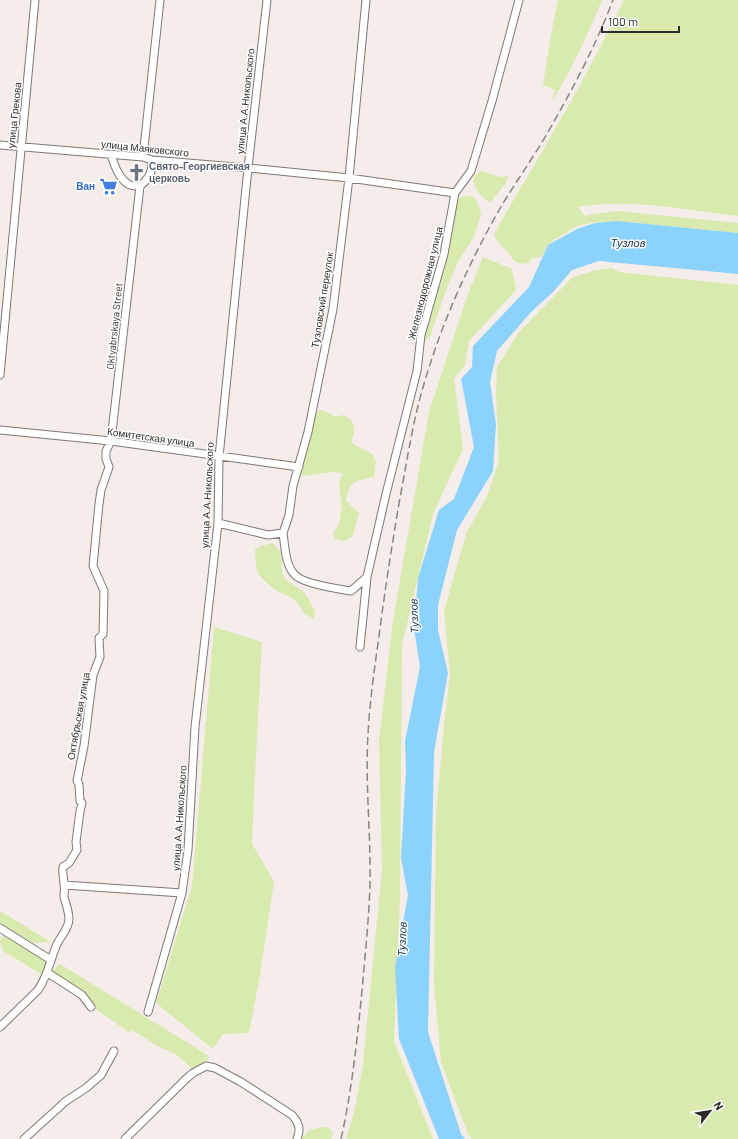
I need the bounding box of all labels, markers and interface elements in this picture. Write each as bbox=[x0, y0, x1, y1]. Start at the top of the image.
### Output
scale bar bbox=[602, 8, 679, 34]
text: 100 m bbox=[608, 14, 638, 28]
street label: улица А.А.Никольского bbox=[233, 47, 257, 154]
street label: улица Грекова bbox=[5, 81, 23, 149]
street label: улица Маяковского bbox=[101, 137, 190, 159]
place label: Свято-Георгиевская церковь bbox=[149, 160, 250, 184]
church icon: Свято-Георгиевская церковь bbox=[126, 162, 146, 182]
supermarket icon: Ван bbox=[98, 176, 118, 196]
place label: Ван bbox=[76, 180, 95, 192]
street label: Железнодорожная улица bbox=[405, 225, 445, 341]
water label: Тузлов bbox=[611, 236, 646, 249]
street label: Тузловский переулок bbox=[308, 251, 336, 349]
street label: Oktyabrskaya Street bbox=[103, 282, 125, 370]
street label: Комитетская улица bbox=[107, 425, 196, 449]
street label: улица А.А.Никольского bbox=[198, 441, 216, 548]
water label: Тузлов bbox=[406, 598, 421, 634]
street label: Октябрьская улица bbox=[64, 671, 92, 761]
street label: улица А.А.Никольского bbox=[169, 764, 189, 871]
water label: Тузлов bbox=[394, 921, 409, 957]
north arrow bbox=[690, 1091, 730, 1131]
text: N bbox=[712, 1099, 726, 1112]

